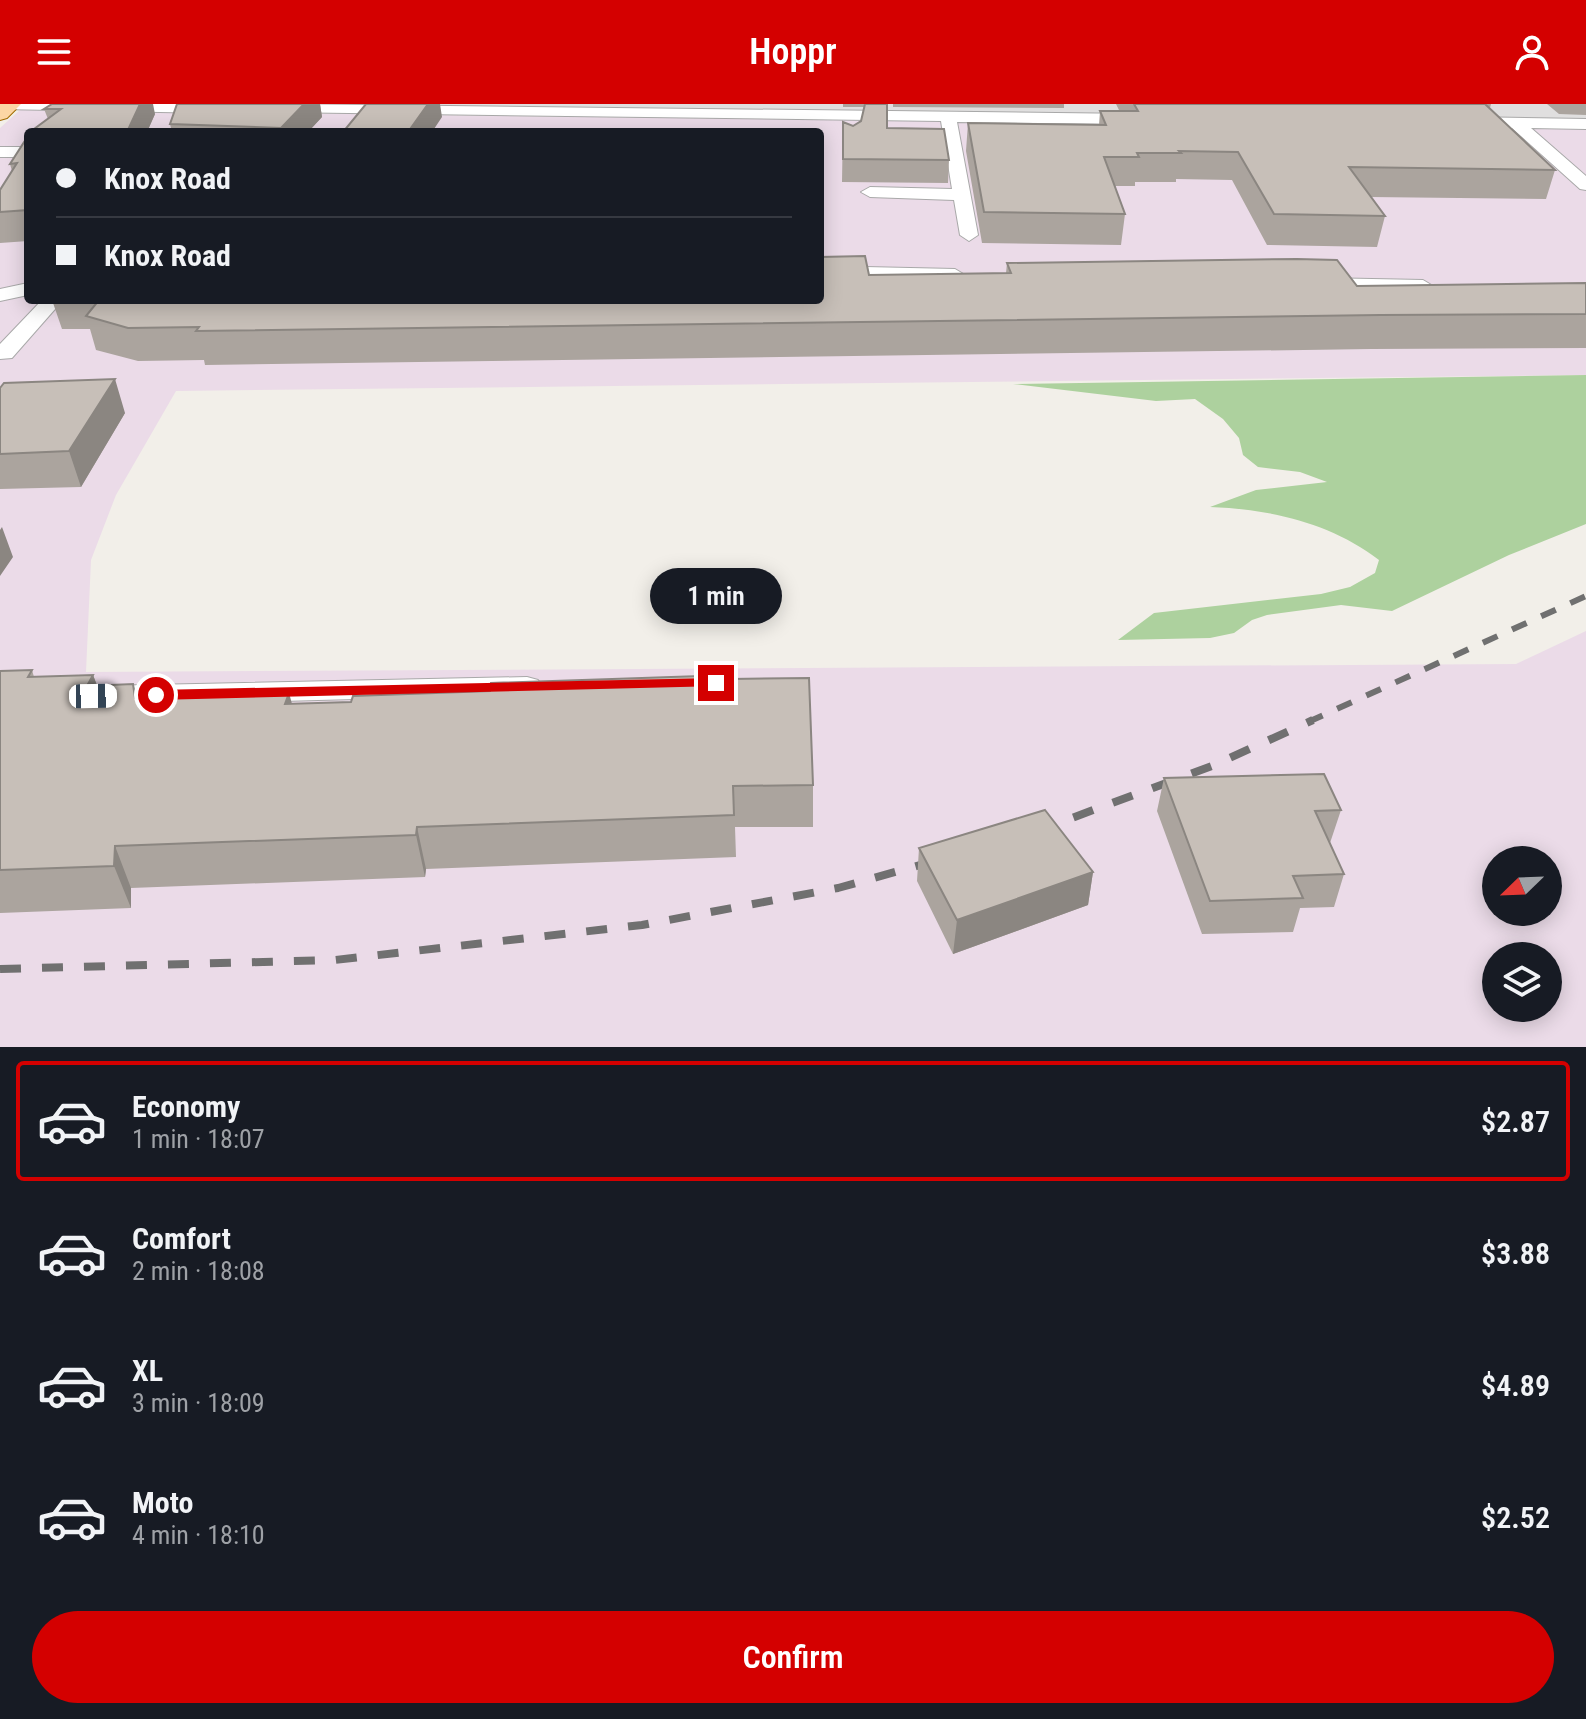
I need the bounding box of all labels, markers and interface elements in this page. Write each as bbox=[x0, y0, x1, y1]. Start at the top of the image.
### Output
icon: menu bbox=[32, 30, 76, 74]
icon: person bbox=[1510, 30, 1554, 74]
text: Hoppr bbox=[749, 31, 837, 73]
text: Knox Road bbox=[104, 161, 231, 196]
text: Knox Road bbox=[104, 238, 231, 273]
callout: 1 min bbox=[650, 567, 782, 623]
text: 1 min bbox=[687, 581, 745, 611]
route end bbox=[698, 665, 734, 701]
route start bbox=[138, 677, 174, 713]
car bbox=[69, 684, 117, 708]
north arrow bbox=[1482, 846, 1562, 926]
map controls bbox=[1482, 846, 1562, 1022]
button: layers bbox=[1482, 942, 1562, 1022]
icon: car bbox=[36, 1085, 108, 1157]
text: Economy bbox=[132, 1089, 240, 1124]
text: $2.87 bbox=[1481, 1104, 1550, 1139]
text: 1 min · 18:07 bbox=[132, 1124, 265, 1154]
icon: car bbox=[36, 1217, 108, 1289]
text: Comfort bbox=[132, 1221, 231, 1256]
text: $3.88 bbox=[1481, 1236, 1550, 1271]
text: 2 min · 18:08 bbox=[132, 1256, 265, 1286]
icon: car bbox=[36, 1349, 108, 1421]
text: XL bbox=[132, 1353, 163, 1388]
text: $4.89 bbox=[1481, 1368, 1550, 1403]
text: 3 min · 18:09 bbox=[132, 1388, 265, 1418]
icon: car bbox=[36, 1481, 108, 1553]
text: Moto bbox=[132, 1485, 193, 1520]
text: $2.52 bbox=[1481, 1500, 1550, 1535]
text: 4 min · 18:10 bbox=[132, 1520, 265, 1550]
button: Confirm bbox=[32, 1611, 1554, 1703]

